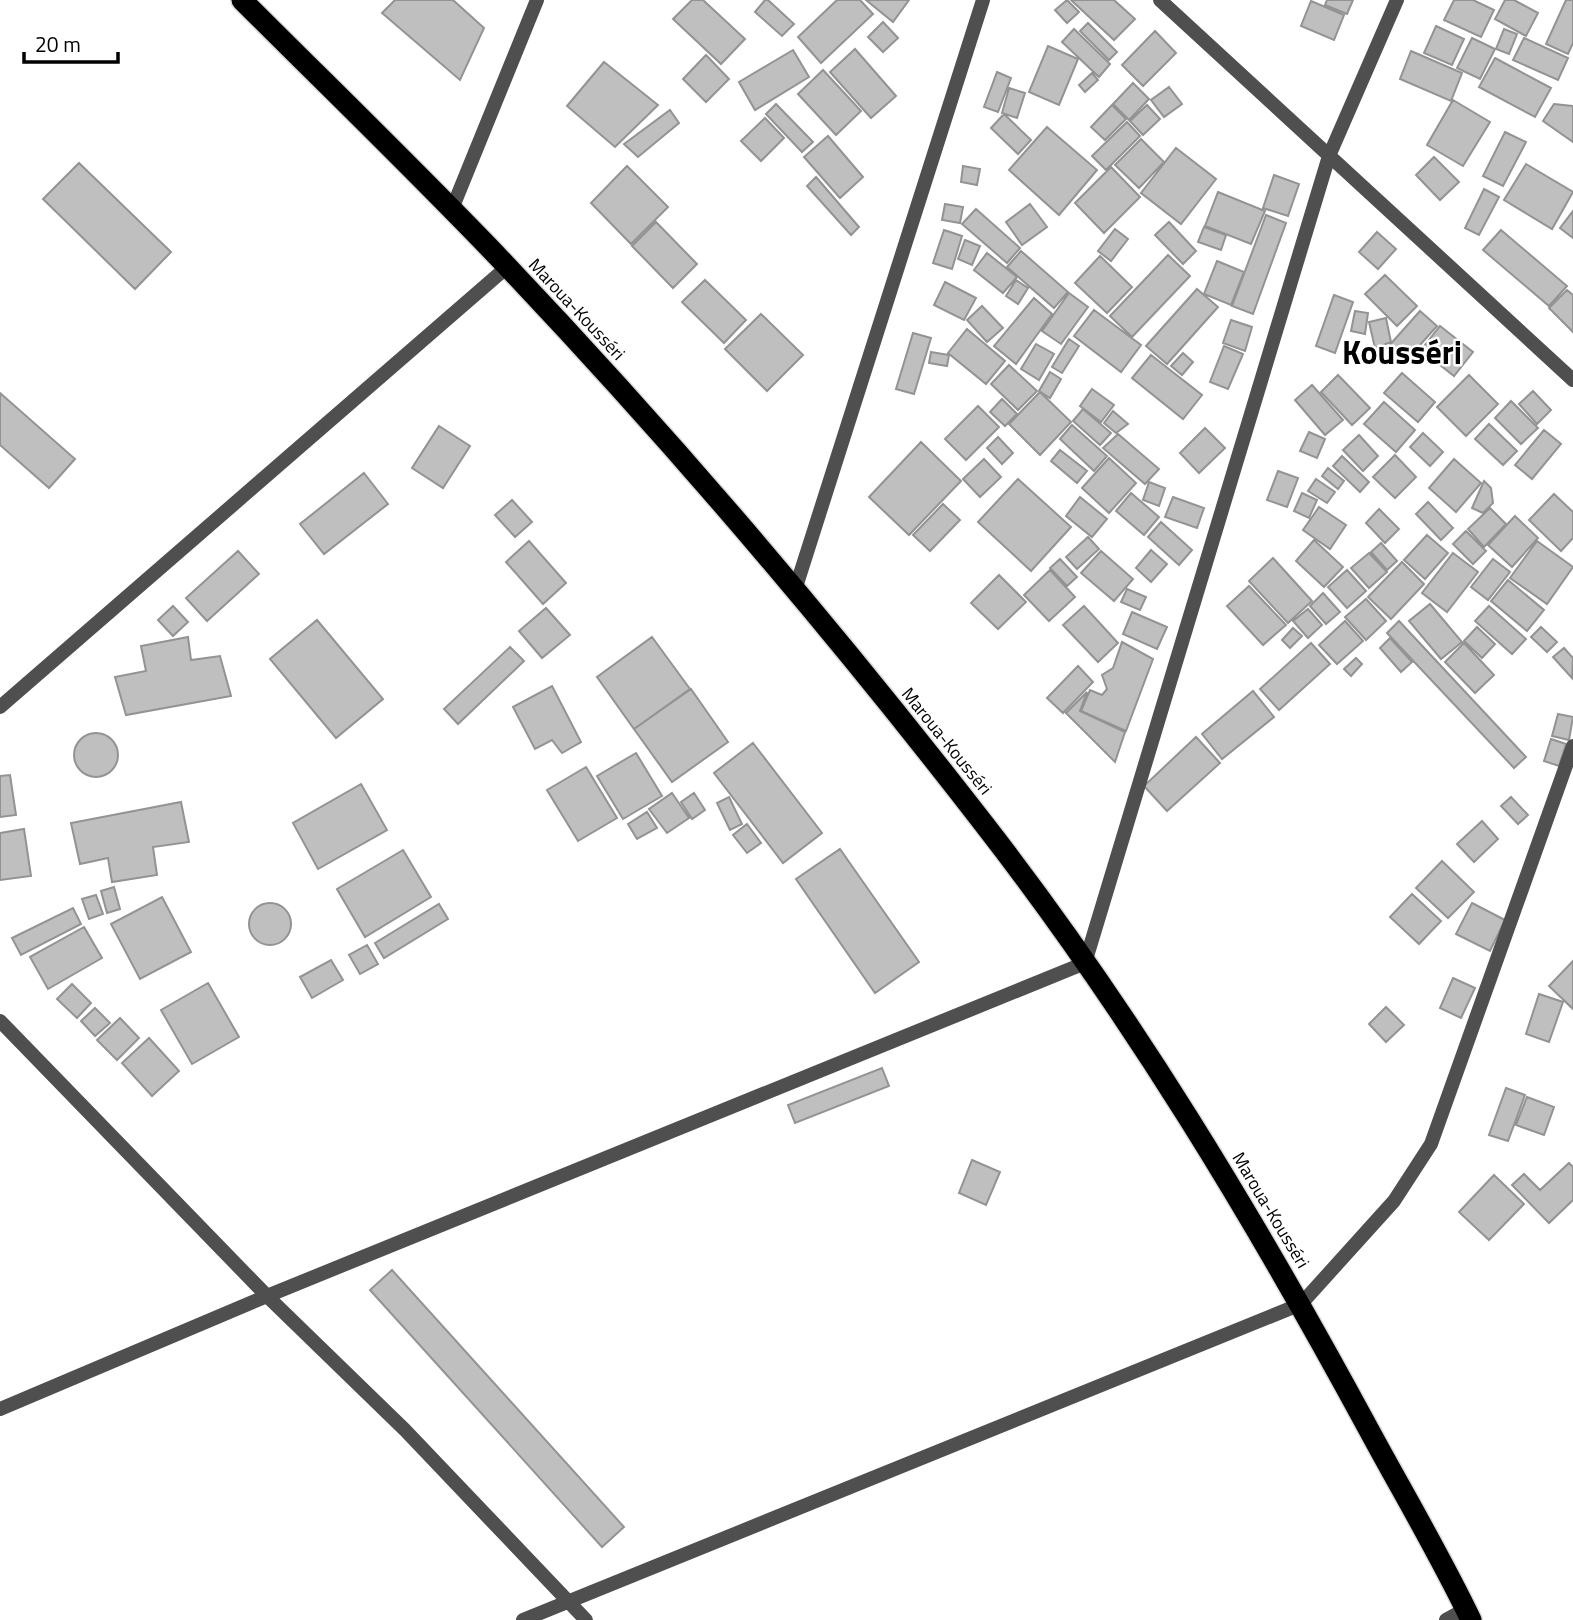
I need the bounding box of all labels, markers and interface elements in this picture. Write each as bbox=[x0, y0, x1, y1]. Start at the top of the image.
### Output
scale bar bbox=[24, 21, 119, 65]
text: 20 m bbox=[35, 28, 81, 60]
street label: Maroua-Kousséri bbox=[522, 252, 632, 366]
district label: Kousséri bbox=[1342, 328, 1462, 376]
street label: Maroua-Kousséri bbox=[895, 682, 999, 800]
street label: Maroua-Kousséri bbox=[1226, 1147, 1316, 1273]

